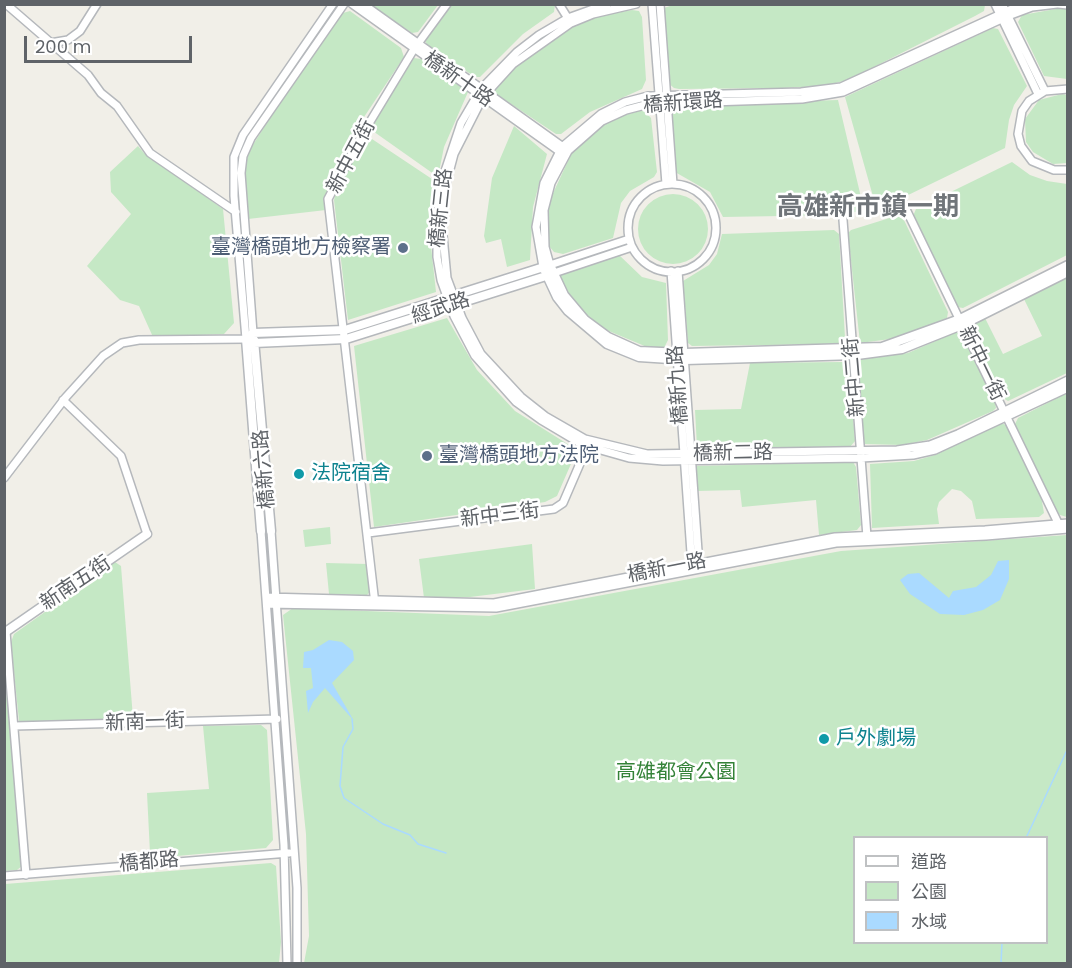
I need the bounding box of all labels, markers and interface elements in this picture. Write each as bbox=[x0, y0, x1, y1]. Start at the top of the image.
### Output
scale bar bbox=[27, 24, 195, 62]
text: 200 m bbox=[35, 34, 91, 59]
street label: 橋新十路 bbox=[418, 47, 498, 113]
street label: 橋新環路 bbox=[642, 89, 724, 119]
street label: 新中五街 bbox=[323, 116, 381, 198]
street label: 橋新三路 bbox=[426, 167, 458, 249]
district label: 高雄新市鎮一期 bbox=[777, 192, 959, 224]
place label: 臺灣橋頭地方檢察署 bbox=[211, 236, 391, 260]
marker: 臺灣橋頭地方檢察署 bbox=[396, 241, 410, 255]
street label: 經武路 bbox=[409, 288, 473, 330]
street label: 新中一街 bbox=[953, 323, 1009, 405]
street label: 新中二街 bbox=[840, 336, 870, 418]
street label: 橋新九路 bbox=[664, 344, 694, 426]
street label: 橋新六路 bbox=[250, 428, 280, 510]
street label: 橋新二路 bbox=[693, 441, 773, 467]
place label: 臺灣橋頭地方法院 bbox=[439, 444, 599, 468]
marker: 臺灣橋頭地方法院 bbox=[420, 449, 434, 463]
place label: 法院宿舍 bbox=[311, 462, 391, 486]
marker: 法院宿舍 bbox=[292, 467, 306, 481]
street label: 新中三街 bbox=[459, 499, 541, 533]
street label: 橋新一路 bbox=[625, 550, 709, 588]
street label: 新南五街 bbox=[36, 552, 116, 616]
street label: 新南一街 bbox=[105, 710, 185, 736]
place label: 戶外劇場 bbox=[836, 727, 916, 751]
marker: 戶外劇場 bbox=[817, 732, 831, 746]
park label: 高雄都會公園 bbox=[616, 761, 736, 785]
legend bbox=[853, 836, 1048, 944]
street label: 橋都路 bbox=[118, 848, 180, 878]
text: 道路 bbox=[911, 849, 947, 874]
text: 公園 bbox=[911, 879, 947, 904]
text: 水域 bbox=[911, 909, 947, 934]

